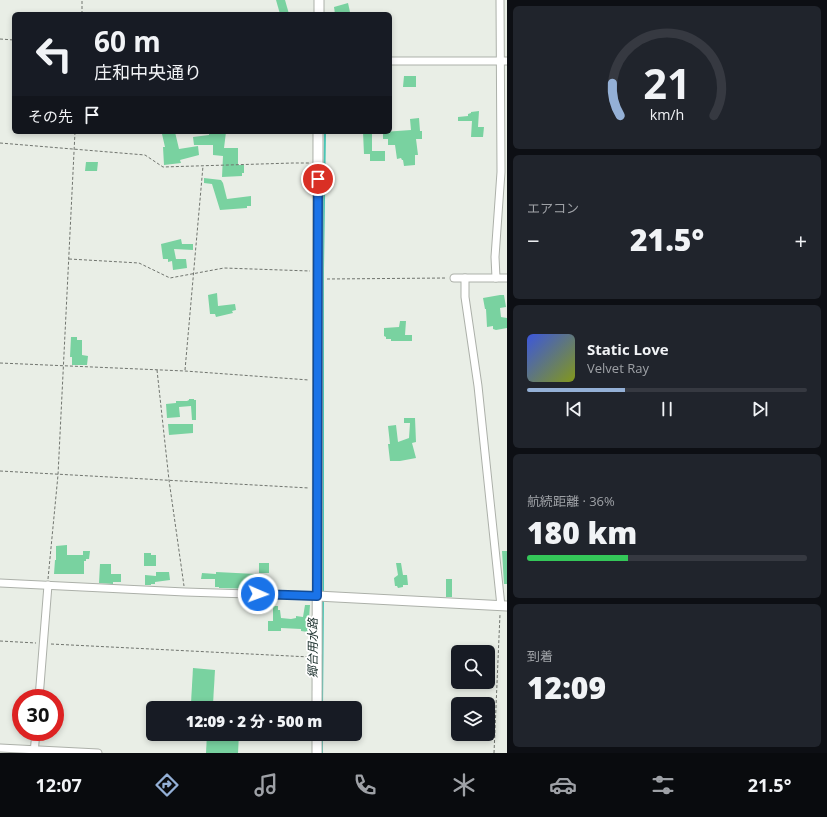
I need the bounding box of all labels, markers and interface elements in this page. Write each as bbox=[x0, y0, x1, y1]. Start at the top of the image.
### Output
text: 60 m bbox=[94, 22, 161, 60]
icon: left bbox=[28, 28, 80, 80]
text: 21 bbox=[643, 55, 691, 111]
text: 庄和中央通り bbox=[94, 60, 202, 84]
icon: arrive bbox=[81, 104, 103, 126]
text: km/h bbox=[650, 104, 684, 123]
text: その先 bbox=[28, 106, 73, 126]
pin bbox=[301, 162, 335, 196]
icon: arrive bbox=[307, 168, 329, 190]
text: エアコン bbox=[527, 199, 579, 217]
text: 21.5° bbox=[630, 219, 704, 260]
text: − bbox=[527, 225, 540, 255]
text: + bbox=[794, 225, 807, 255]
text: Static Love bbox=[587, 339, 669, 359]
text: Velvet Ray bbox=[587, 359, 649, 377]
icon: previous bbox=[563, 398, 585, 420]
icon: pause bbox=[656, 398, 678, 420]
icon: next bbox=[749, 398, 771, 420]
text: 航続距離 · 36% bbox=[527, 492, 615, 510]
text: 180 km bbox=[527, 512, 637, 553]
position arrow bbox=[237, 573, 279, 615]
water label: 郷台用水路 bbox=[304, 617, 321, 678]
map controls bbox=[451, 645, 495, 741]
button: search bbox=[451, 645, 495, 689]
text: 到着 bbox=[527, 647, 553, 665]
text: 12:09 bbox=[527, 667, 606, 708]
speed limit sign: 30 bbox=[12, 689, 64, 741]
button: layers bbox=[451, 697, 495, 741]
text: 12:09 · 2 分 · 500 m bbox=[186, 711, 322, 731]
icon: directions bbox=[153, 771, 181, 799]
icon: music bbox=[252, 771, 280, 799]
icon: phone bbox=[351, 771, 379, 799]
icon: climate bbox=[450, 771, 478, 799]
icon: car bbox=[549, 771, 577, 799]
icon: filters bbox=[649, 771, 677, 799]
text: 12:07 bbox=[36, 773, 82, 797]
text: 21.5° bbox=[748, 773, 791, 797]

